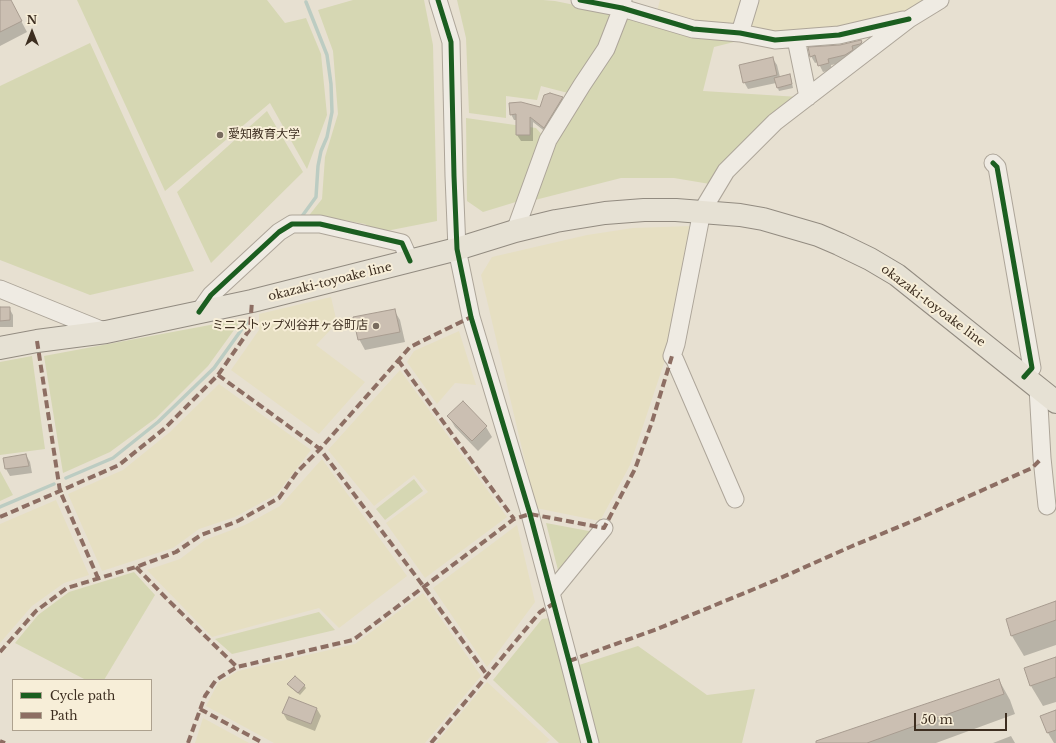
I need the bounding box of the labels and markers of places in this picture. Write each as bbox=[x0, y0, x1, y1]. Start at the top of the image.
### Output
place label: 愛知教育大学 bbox=[228, 128, 300, 142]
marker: 愛知教育大学 bbox=[215, 130, 225, 140]
place label: ミニストップ刈谷井ヶ谷町店 bbox=[212, 319, 368, 333]
marker: ミニストップ刈谷井ヶ谷町店 bbox=[371, 321, 381, 331]

